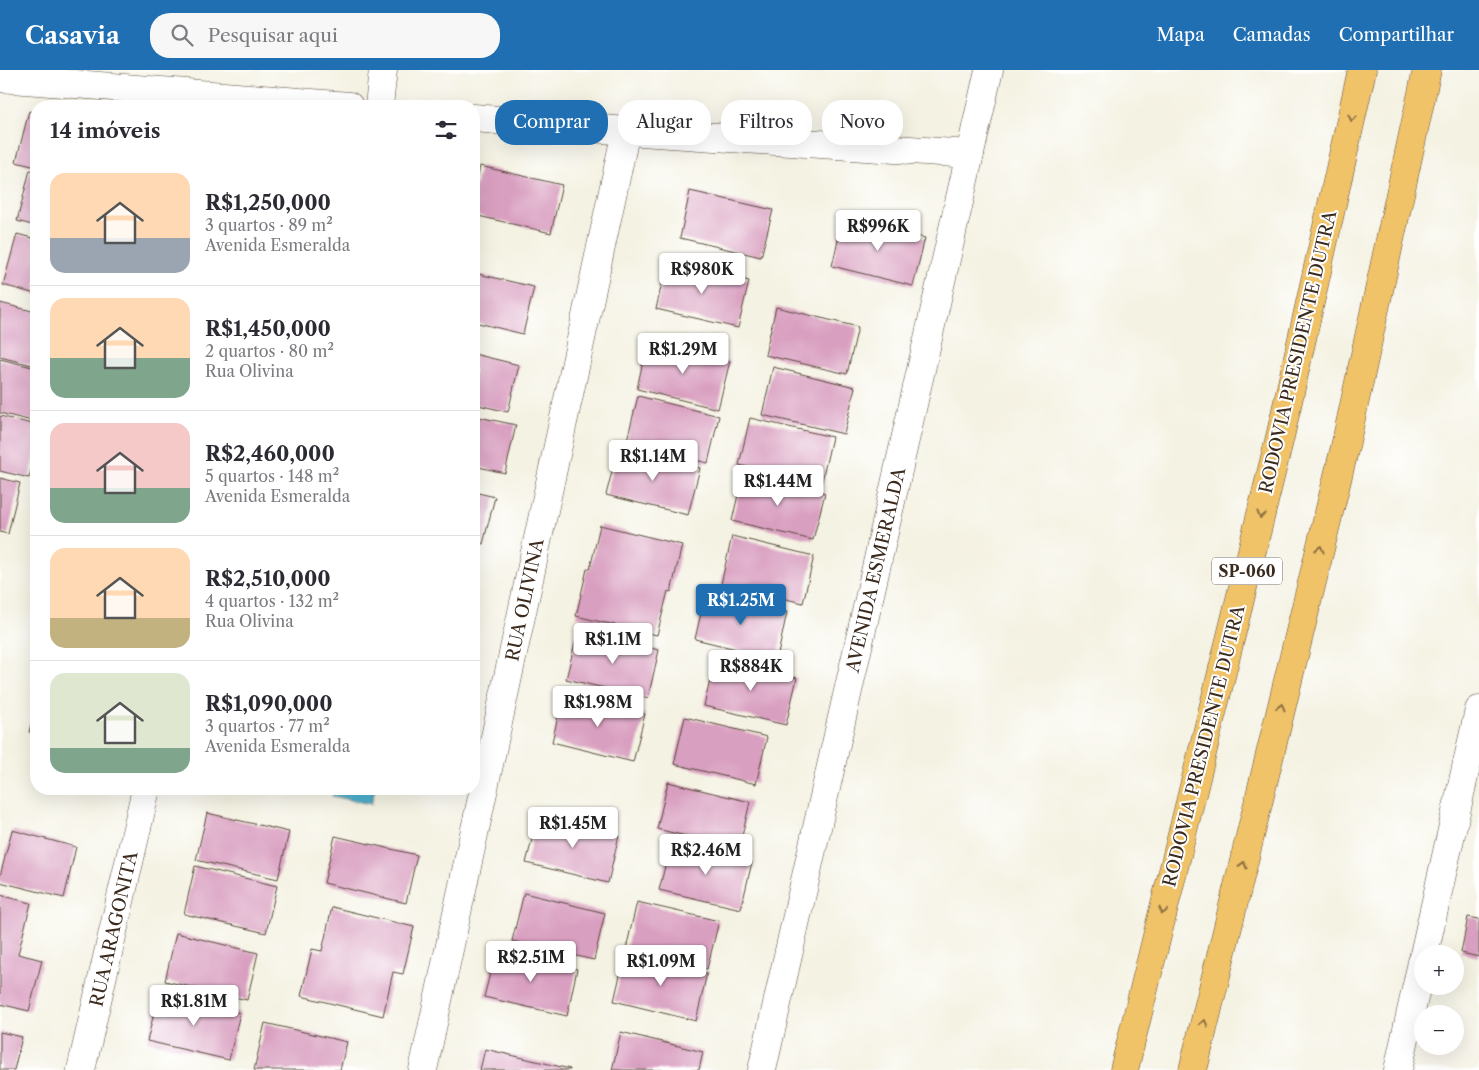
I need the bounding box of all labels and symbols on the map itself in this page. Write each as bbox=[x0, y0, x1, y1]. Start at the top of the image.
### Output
one-way arrow bbox=[1347, 113, 1357, 122]
street label: RODOVIA PRESIDENTE DUTRA bbox=[1255, 208, 1341, 496]
pin: R$996K bbox=[837, 210, 919, 252]
pin: R$980K bbox=[661, 252, 743, 295]
pin: R$1.29M bbox=[637, 332, 729, 375]
pin: R$1.14M bbox=[607, 440, 699, 482]
pin: R$1.44M bbox=[732, 464, 824, 507]
street label: AVENIDA ESMERALDA bbox=[841, 465, 910, 676]
one-way arrow bbox=[1256, 510, 1267, 519]
street label: RUA OLIVINA bbox=[501, 536, 549, 663]
one-way arrow bbox=[1314, 545, 1325, 554]
road number: SP-060 bbox=[1212, 558, 1282, 584]
pin: R$1.25M bbox=[695, 584, 787, 626]
street label: RODOVIA PRESIDENTE DUTRA bbox=[1158, 602, 1250, 889]
pin: R$1.1M bbox=[572, 622, 654, 665]
pin: R$884K bbox=[710, 650, 792, 692]
pin: R$1.98M bbox=[552, 686, 644, 728]
one-way arrow bbox=[1275, 702, 1286, 711]
pin: R$1.45M bbox=[527, 806, 619, 849]
pin: R$2.46M bbox=[660, 834, 752, 876]
street label: RUA ARAGONITA bbox=[85, 849, 143, 1009]
one-way arrow bbox=[1237, 860, 1248, 869]
one-way arrow bbox=[1158, 906, 1169, 915]
pin: R$2.51M bbox=[485, 940, 577, 983]
pin: R$1.09M bbox=[615, 944, 707, 987]
pin: R$1.81M bbox=[148, 984, 240, 1027]
one-way arrow bbox=[1198, 1018, 1209, 1027]

